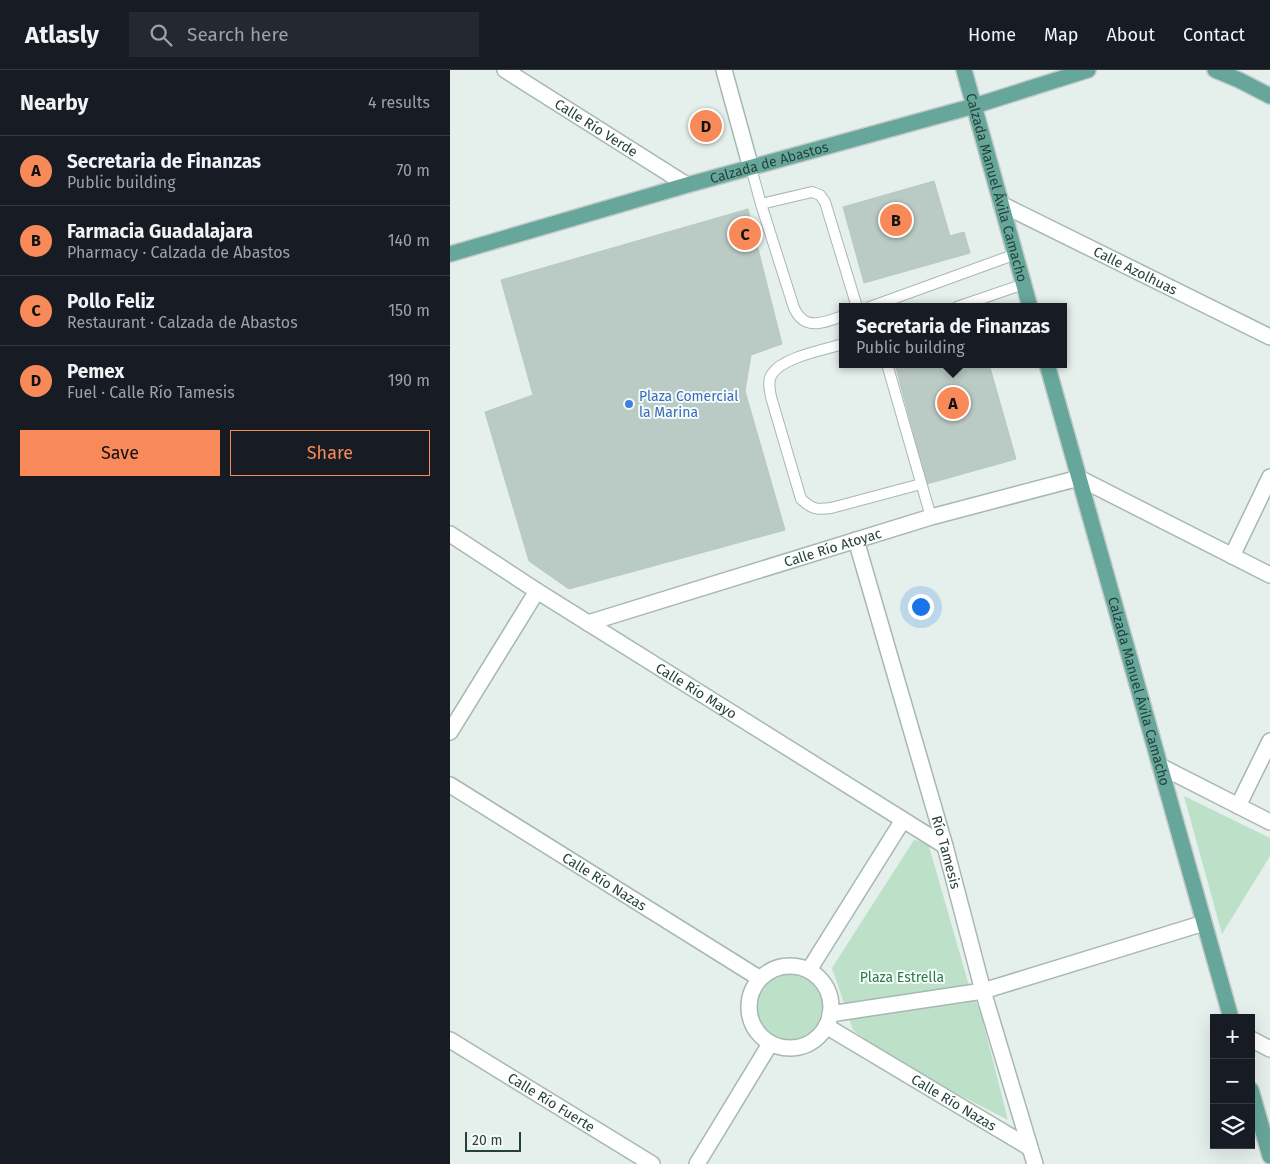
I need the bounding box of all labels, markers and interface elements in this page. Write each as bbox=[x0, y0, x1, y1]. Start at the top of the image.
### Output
search box bbox=[129, 12, 479, 57]
text: Atlasly bbox=[25, 21, 99, 49]
icon: search bbox=[147, 21, 175, 49]
text: Search here bbox=[187, 23, 289, 46]
text: Home bbox=[968, 24, 1016, 46]
text: Map bbox=[1044, 24, 1078, 46]
text: About bbox=[1106, 24, 1155, 46]
text: Contact bbox=[1183, 24, 1245, 46]
text: Nearby bbox=[20, 90, 88, 116]
street label: Calzada Manuel Ávila Camacho bbox=[962, 91, 1031, 284]
text: 4 results bbox=[368, 93, 430, 112]
street label: Calle Río Verde bbox=[551, 96, 641, 161]
pin: D bbox=[690, 107, 722, 145]
street label: Calzada de Abastos bbox=[708, 138, 831, 187]
text: Secretaria de Finanzas bbox=[67, 150, 261, 173]
text: A bbox=[31, 161, 41, 180]
text: 70 m bbox=[396, 161, 430, 180]
text: Public building bbox=[67, 173, 175, 192]
pin: B bbox=[880, 201, 912, 239]
pin: C bbox=[729, 215, 761, 253]
text: Farmacia Guadalajara bbox=[67, 220, 253, 243]
text: B bbox=[31, 231, 41, 250]
text: 140 m bbox=[388, 231, 430, 250]
text: Pharmacy · Calzada de Abastos bbox=[67, 243, 290, 262]
street label: Calle Azolhuas bbox=[1090, 243, 1180, 299]
text: Pollo Feliz bbox=[67, 290, 155, 313]
text: C bbox=[31, 301, 41, 320]
text: 150 m bbox=[388, 301, 430, 320]
popup bbox=[839, 303, 1067, 368]
text: Restaurant · Calzada de Abastos bbox=[67, 313, 298, 332]
text: Secretaria de Finanzas bbox=[856, 315, 1050, 338]
text: Public building bbox=[856, 338, 964, 357]
text: Pemex bbox=[67, 360, 124, 383]
text: D bbox=[31, 371, 41, 390]
text: 190 m bbox=[388, 371, 430, 390]
text: Fuel · Calle Río Tamesis bbox=[67, 383, 235, 402]
pin: A bbox=[937, 384, 969, 422]
place label: Plaza Comercial la Marina bbox=[639, 388, 738, 421]
marker: Plaza Comercial la Marina bbox=[623, 398, 635, 410]
button: Save bbox=[20, 430, 220, 476]
button: Share bbox=[230, 430, 430, 476]
street label: Calle Río Atoyac bbox=[782, 525, 884, 571]
your location bbox=[908, 594, 934, 620]
street label: Calzada Manuel Ávila Camacho bbox=[1104, 595, 1173, 788]
street label: Calle Río Mayo bbox=[652, 659, 740, 723]
street label: Río Tamesis bbox=[928, 814, 964, 891]
street label: Calle Río Nazas bbox=[559, 849, 650, 915]
park label: Plaza Estrella bbox=[860, 969, 944, 986]
map controls bbox=[1210, 1014, 1255, 1149]
button: + bbox=[1210, 1014, 1255, 1059]
button: − bbox=[1210, 1059, 1255, 1104]
street label: Calle Río Fuerte bbox=[504, 1070, 598, 1136]
street label: Calle Río Nazas bbox=[908, 1071, 1000, 1135]
button: layers bbox=[1210, 1104, 1255, 1149]
scale bar bbox=[465, 1129, 521, 1152]
text: 20 m bbox=[472, 1132, 502, 1149]

